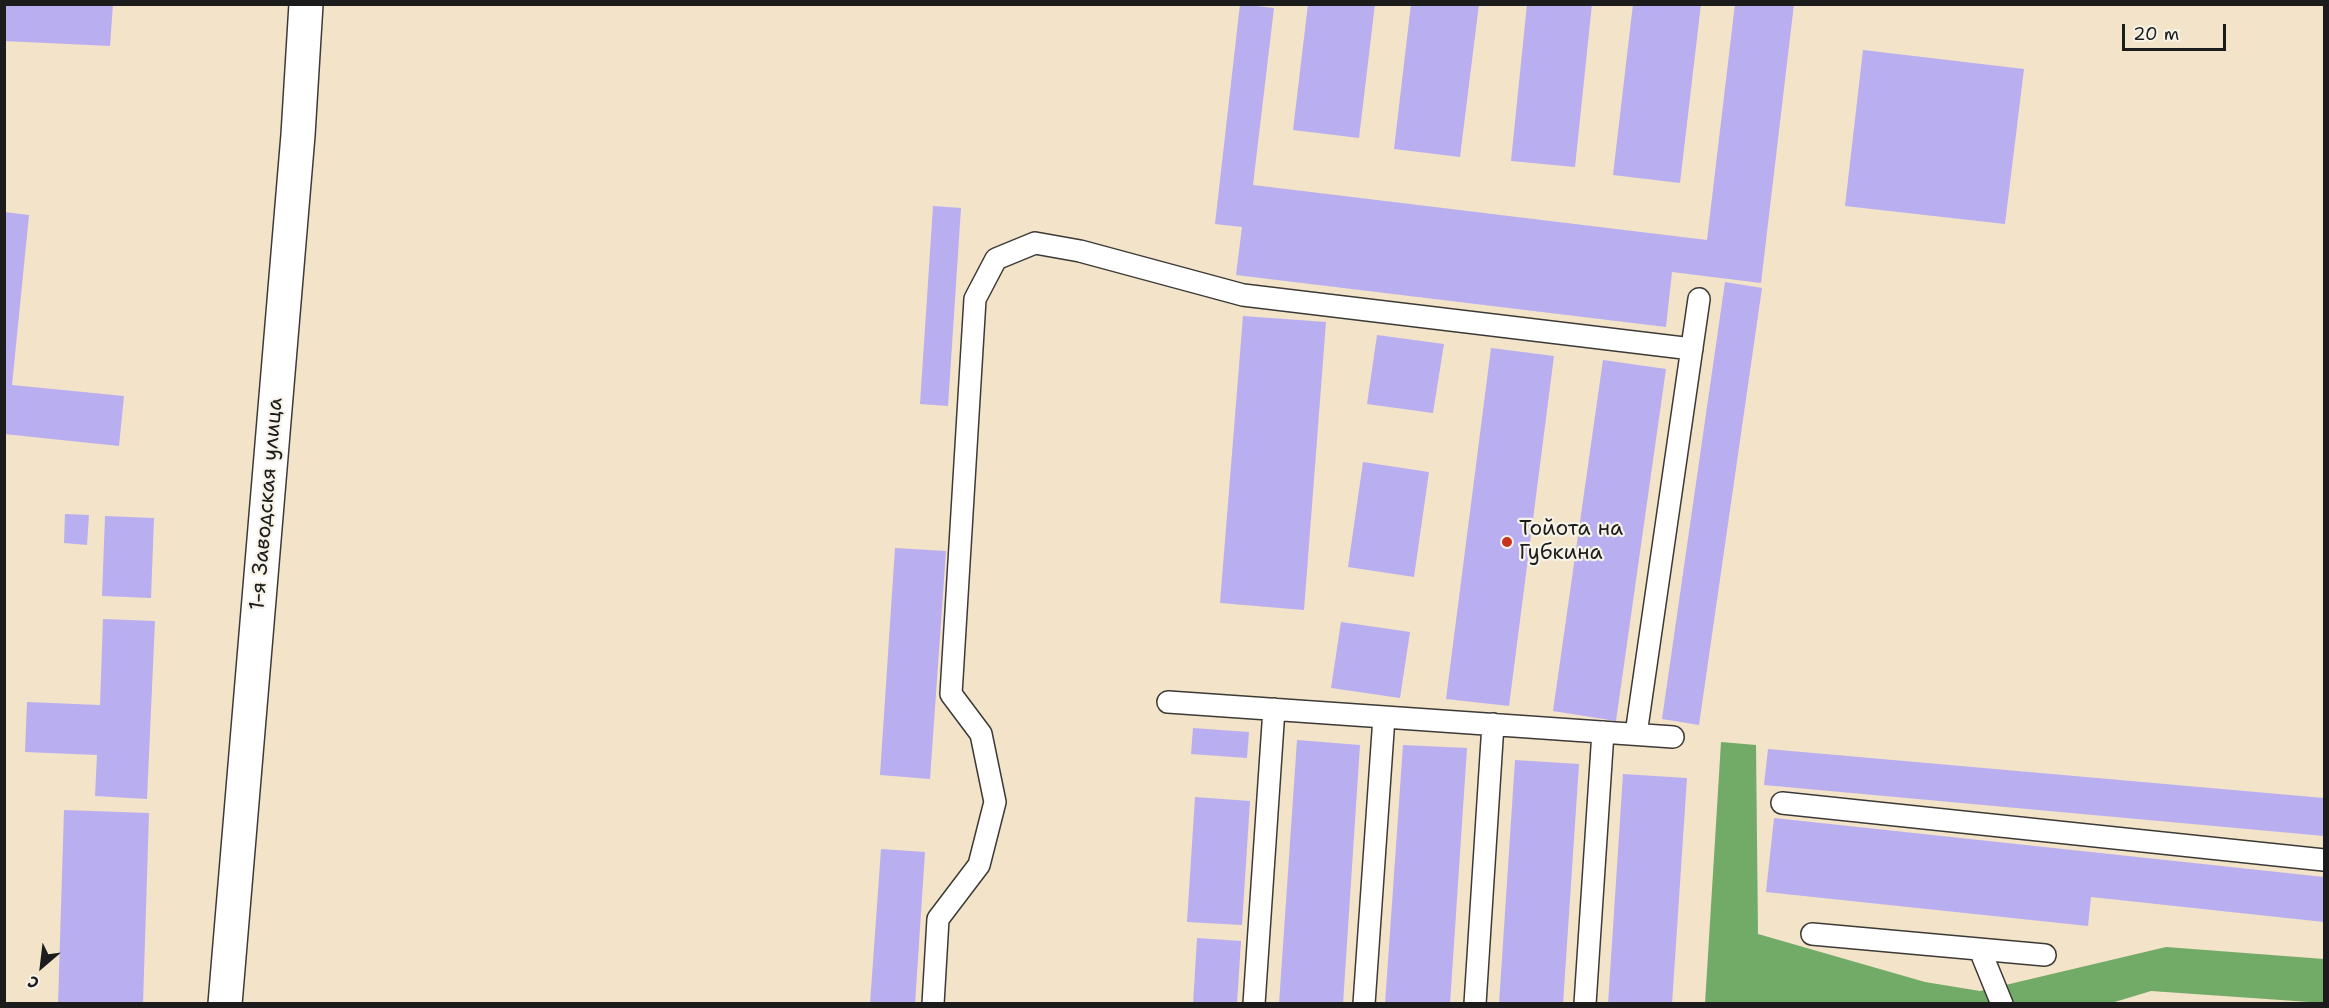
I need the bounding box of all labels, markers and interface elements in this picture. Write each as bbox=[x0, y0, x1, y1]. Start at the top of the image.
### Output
scale bar bbox=[2125, 12, 2228, 50]
text: 20 m bbox=[2133, 22, 2179, 46]
street label: 1-я Заводская улица bbox=[245, 397, 289, 611]
place label: Тойота на Губкина bbox=[1519, 517, 1623, 567]
marker: Тойота на Губкина bbox=[1500, 535, 1514, 549]
north arrow bbox=[12, 936, 72, 996]
text: С bbox=[24, 971, 43, 994]

